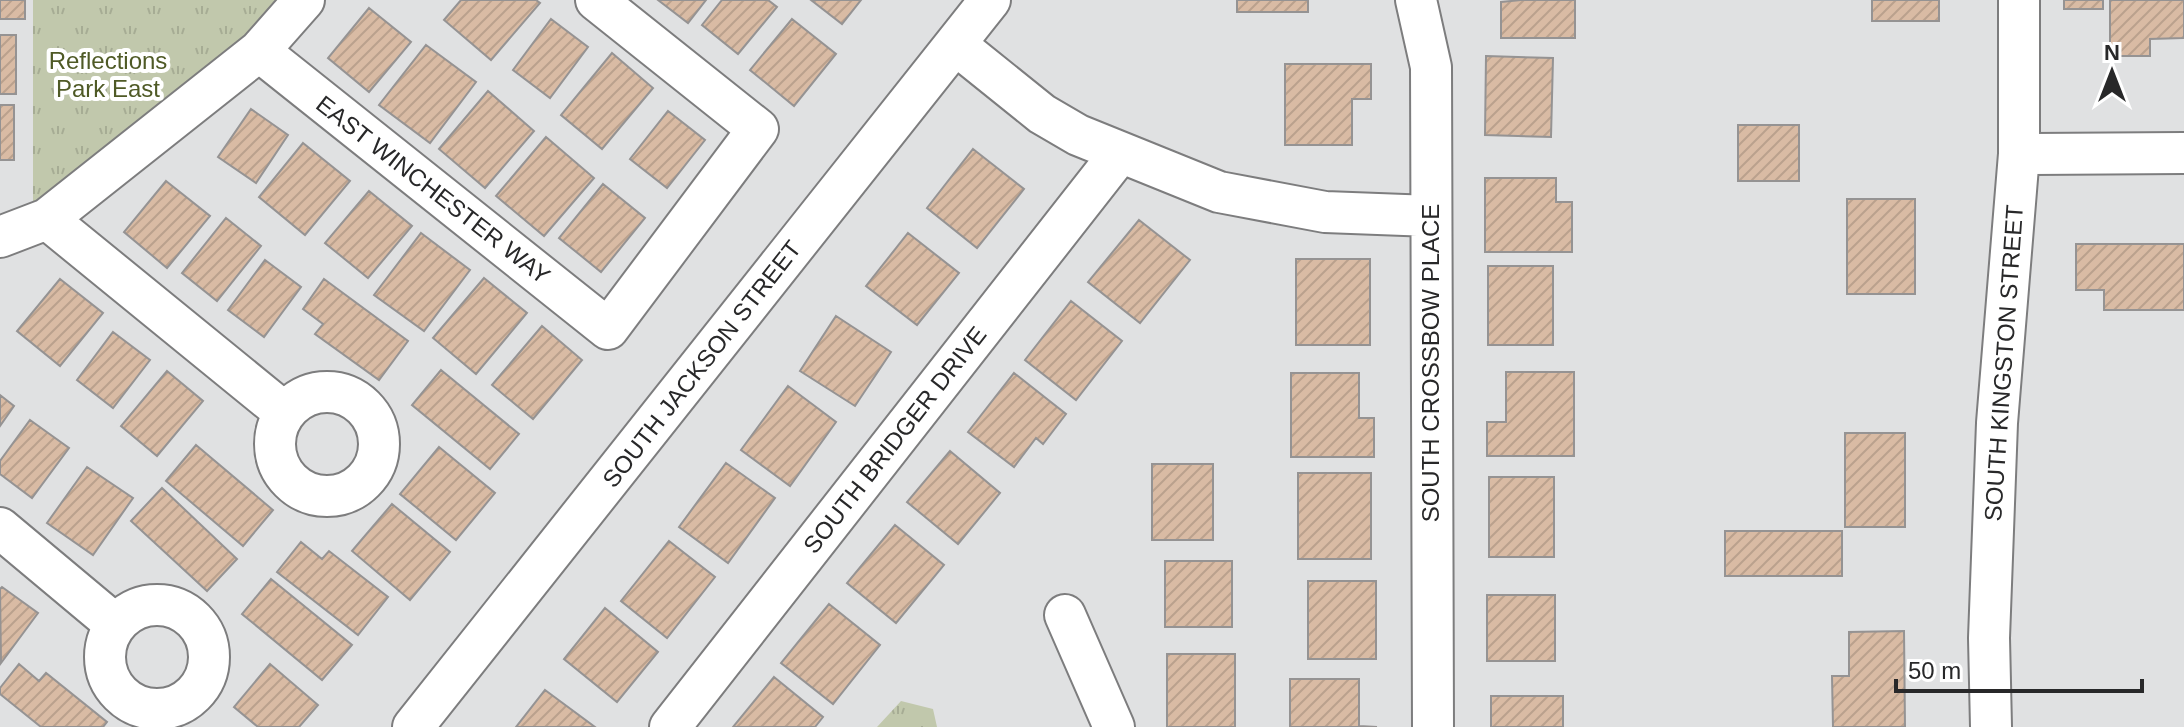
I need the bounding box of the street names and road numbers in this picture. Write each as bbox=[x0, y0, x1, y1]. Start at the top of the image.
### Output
street label: EAST WINCHESTER WAY bbox=[311, 90, 555, 289]
street label: SOUTH CROSSBOW PLACE bbox=[1417, 204, 1444, 522]
street label: SOUTH KINGSTON STREET bbox=[1979, 204, 2028, 522]
street label: SOUTH JACKSON STREET bbox=[597, 235, 806, 492]
street label: SOUTH BRIDGER DRIVE bbox=[798, 321, 991, 558]

